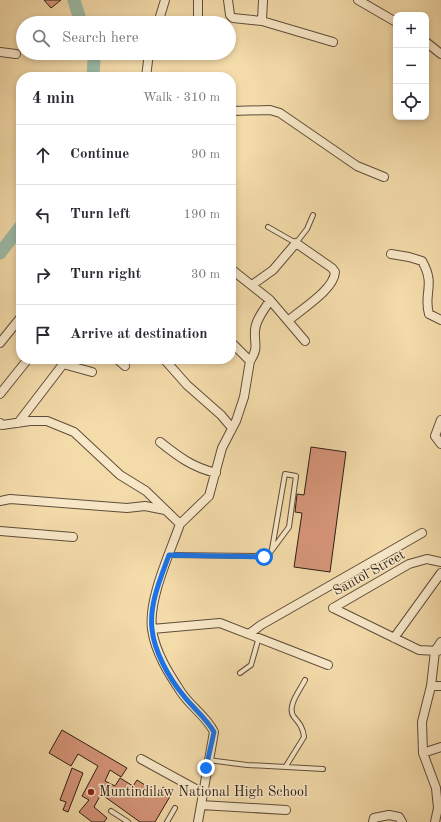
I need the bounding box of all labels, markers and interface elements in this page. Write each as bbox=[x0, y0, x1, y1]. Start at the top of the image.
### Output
map controls bbox=[393, 12, 429, 120]
button: + bbox=[393, 12, 429, 48]
search box bbox=[16, 16, 236, 60]
icon: search bbox=[30, 27, 52, 49]
text: Search here bbox=[62, 31, 139, 46]
button: − bbox=[393, 48, 429, 84]
button: locate bbox=[393, 84, 429, 120]
text: 4 min bbox=[32, 90, 75, 107]
text: Walk · 310 m bbox=[143, 91, 220, 104]
icon: ahead bbox=[32, 144, 54, 166]
text: Continue bbox=[70, 147, 129, 162]
text: 90 m bbox=[191, 148, 220, 161]
icon: left bbox=[32, 204, 54, 226]
text: Turn left bbox=[70, 207, 130, 222]
text: 190 m bbox=[183, 208, 220, 221]
icon: right bbox=[32, 264, 54, 286]
text: Turn right bbox=[70, 267, 141, 282]
text: 30 m bbox=[191, 268, 220, 281]
icon: arrive bbox=[32, 324, 54, 346]
text: Arrive at destination bbox=[70, 327, 208, 342]
street label: Santol Street bbox=[331, 547, 407, 598]
route start bbox=[255, 548, 273, 566]
route end bbox=[197, 759, 215, 777]
place label: Muntindilaw National High School bbox=[99, 785, 308, 799]
marker: Muntindilaw National High School bbox=[86, 787, 96, 797]

